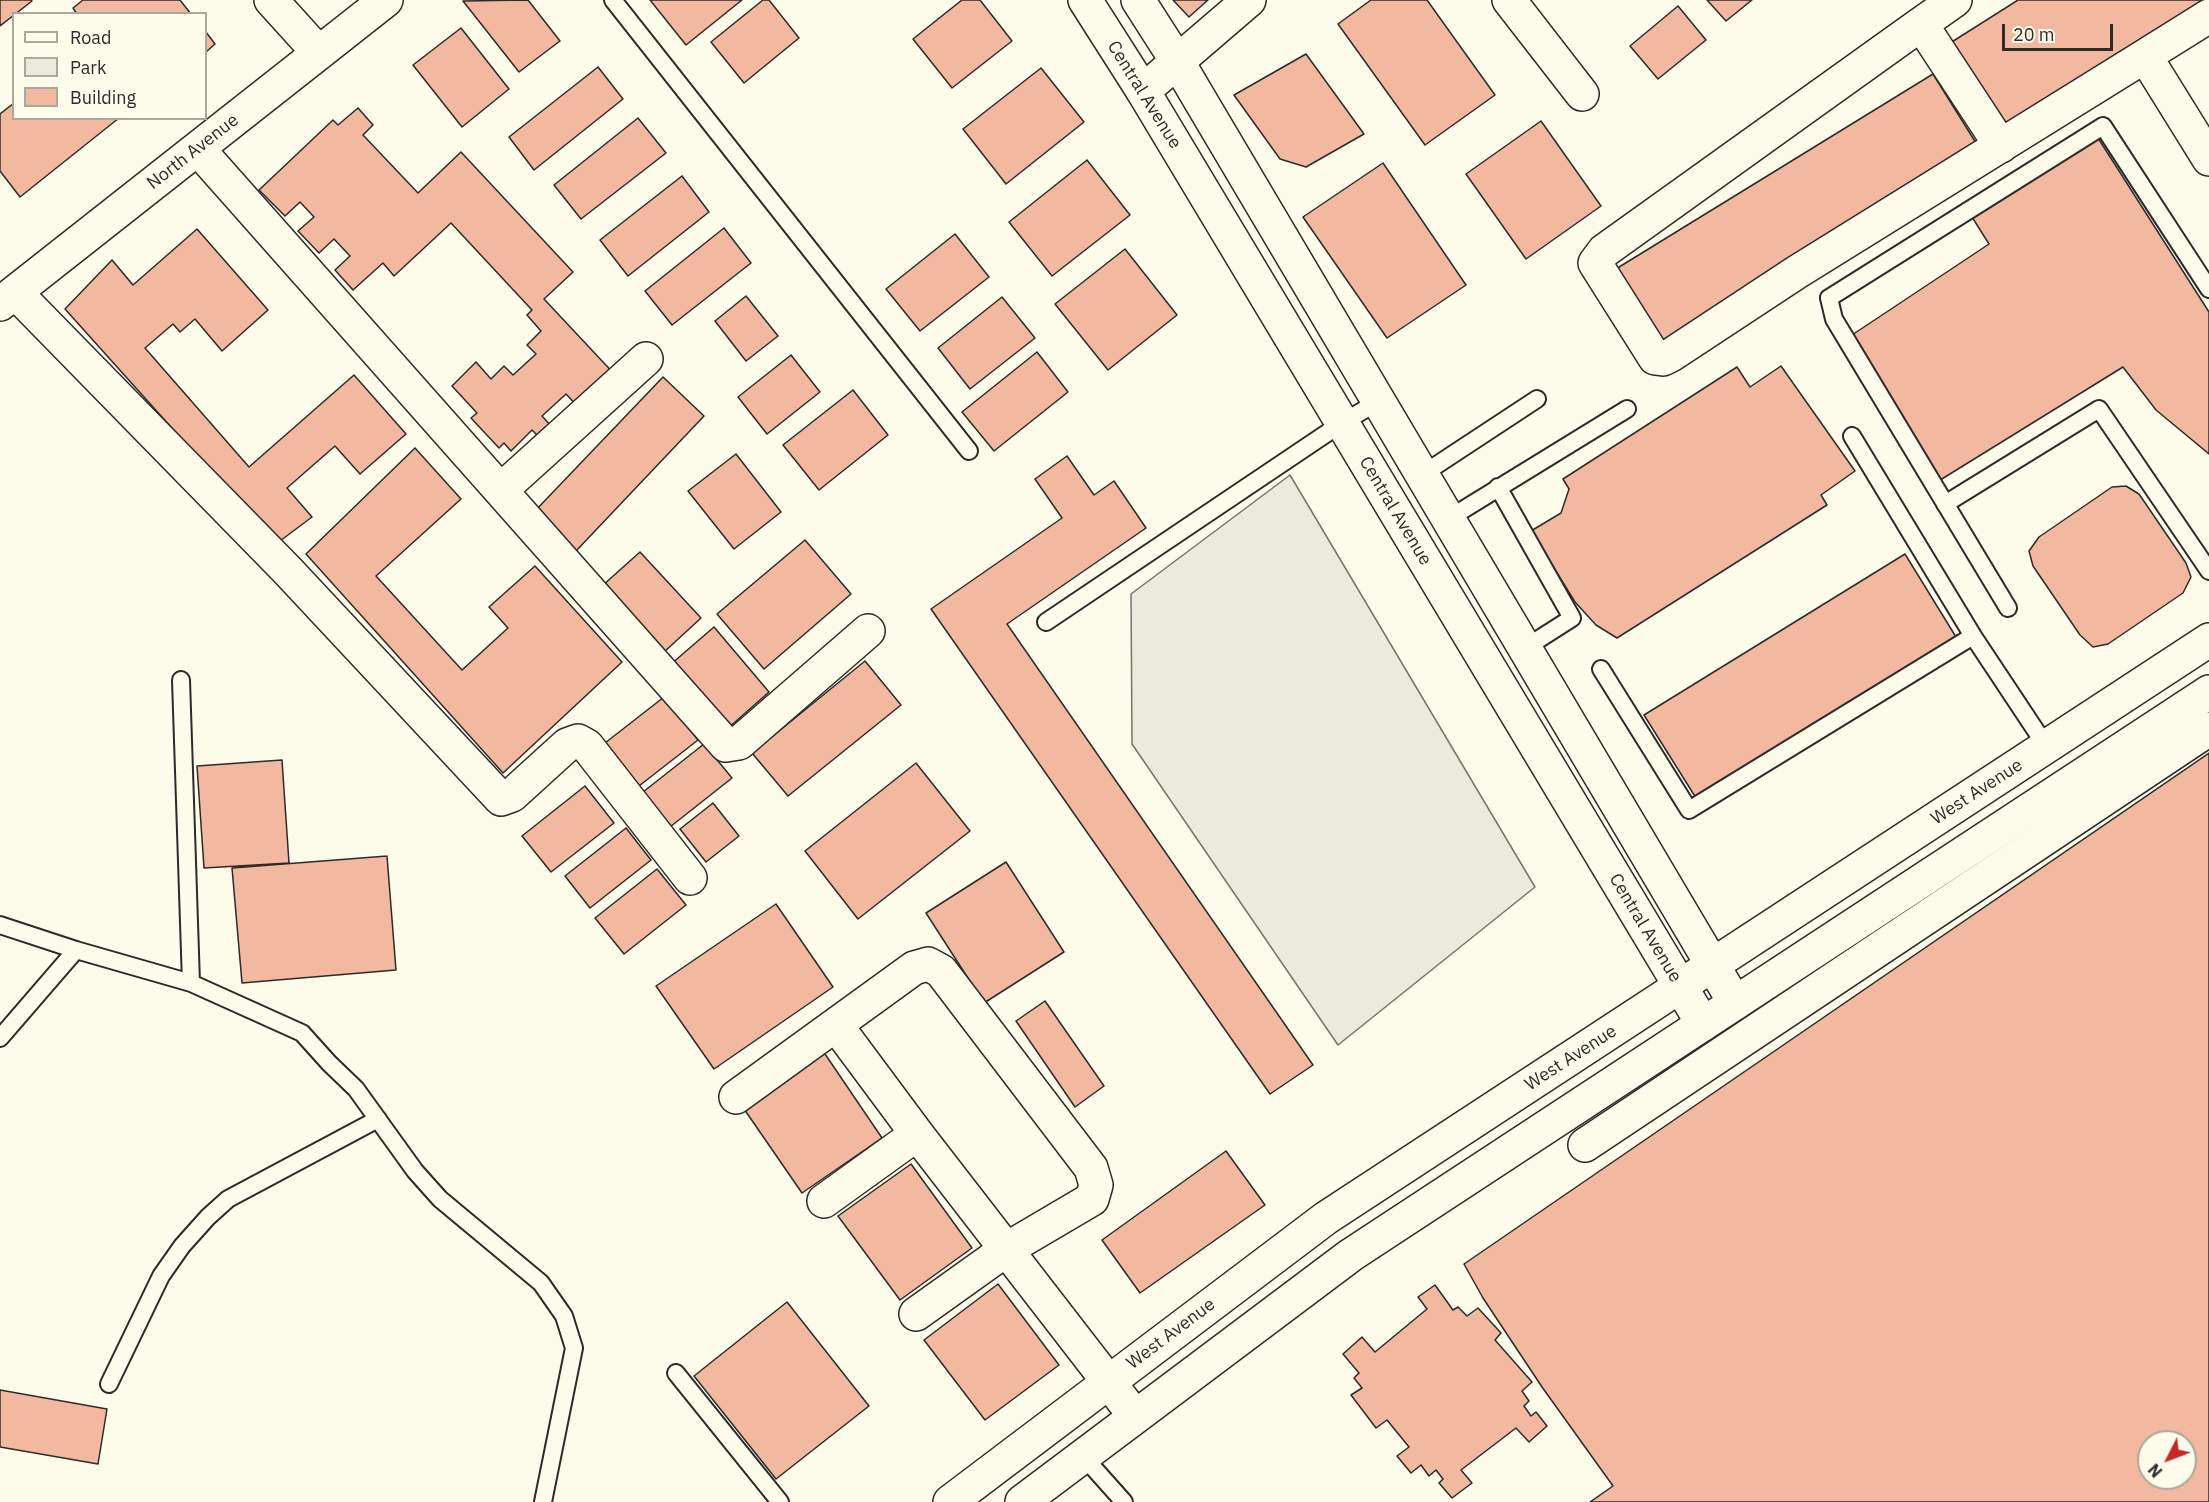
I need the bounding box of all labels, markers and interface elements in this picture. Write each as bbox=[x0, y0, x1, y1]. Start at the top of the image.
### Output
legend bbox=[12, 12, 207, 120]
scale bar bbox=[2005, 12, 2116, 50]
text: 20 m bbox=[2013, 23, 2055, 46]
text: Road bbox=[70, 26, 111, 49]
street label: Central Avenue bbox=[1102, 37, 1186, 153]
text: Park bbox=[70, 56, 106, 79]
text: Building bbox=[70, 86, 136, 109]
street label: North Avenue bbox=[143, 110, 243, 194]
street label: Central Avenue bbox=[1354, 453, 1436, 569]
street label: West Avenue bbox=[1927, 754, 2027, 830]
street label: Central Avenue bbox=[1604, 870, 1686, 986]
street label: West Avenue bbox=[1521, 1020, 1621, 1096]
street label: West Avenue bbox=[1123, 1294, 1219, 1374]
north arrow bbox=[2137, 1430, 2197, 1490]
text: N bbox=[2144, 1460, 2166, 1482]

